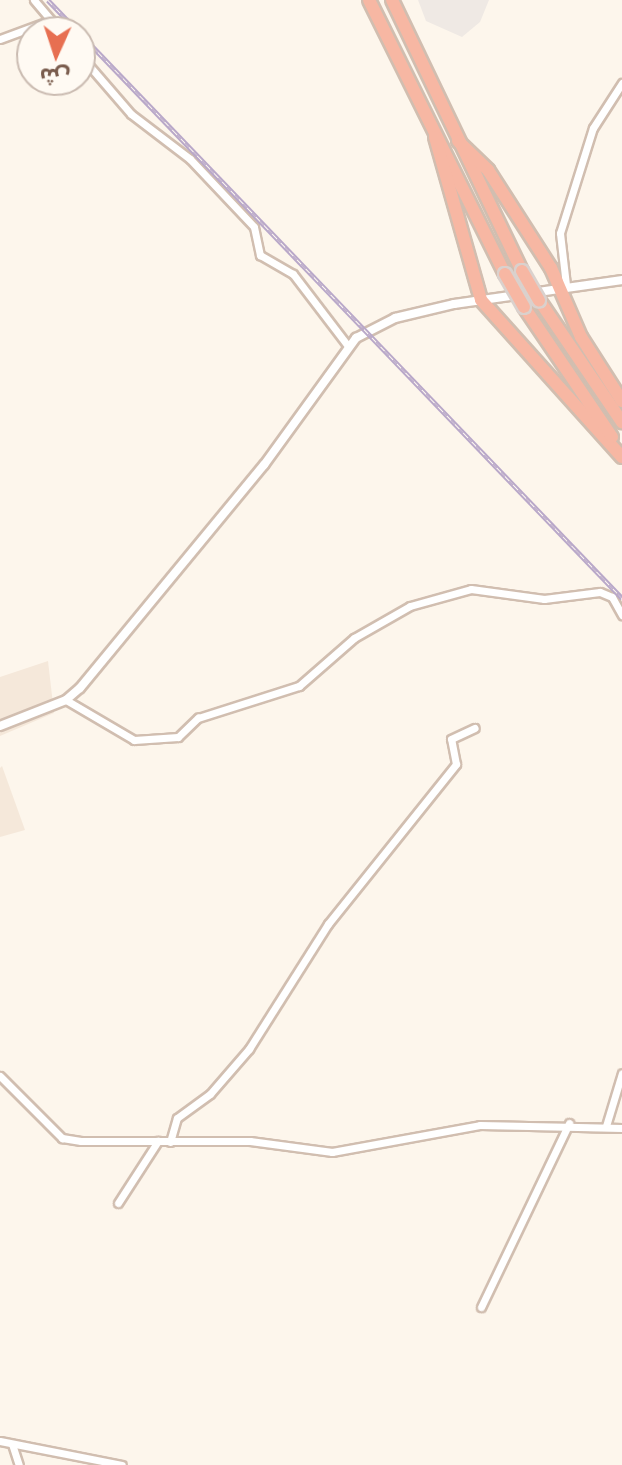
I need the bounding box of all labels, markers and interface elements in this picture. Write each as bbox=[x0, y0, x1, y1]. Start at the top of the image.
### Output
north arrow bbox=[16, 16, 96, 96]
text: ش bbox=[39, 64, 71, 92]

